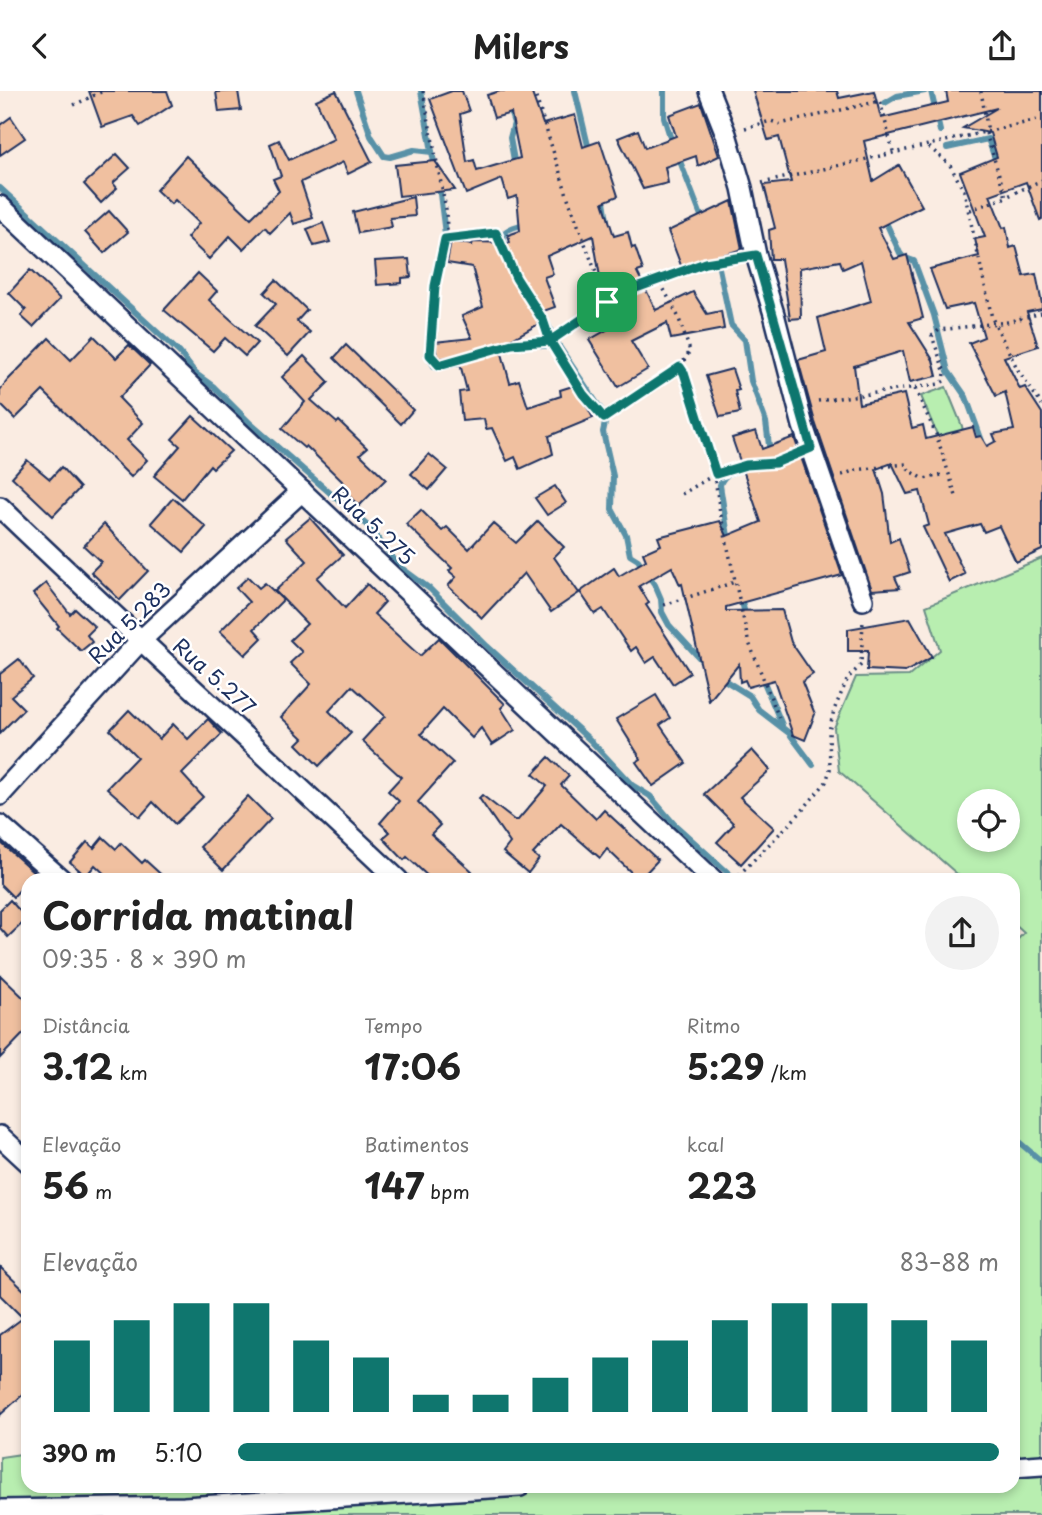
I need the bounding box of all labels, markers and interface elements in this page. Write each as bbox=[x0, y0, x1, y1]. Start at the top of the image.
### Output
text: Milers bbox=[473, 22, 569, 70]
icon: back bbox=[21, 27, 59, 65]
icon: share bbox=[983, 27, 1021, 65]
pin bbox=[577, 272, 637, 332]
icon: arrive bbox=[588, 283, 626, 321]
street label: Rua 5.275 bbox=[326, 478, 423, 572]
street label: Rua 5.283 bbox=[80, 573, 177, 670]
street label: Rua 5.277 bbox=[167, 629, 264, 722]
map controls bbox=[957, 789, 1020, 852]
button: locate bbox=[957, 789, 1020, 852]
text: Corrida matinal bbox=[42, 886, 354, 943]
button: share bbox=[925, 896, 999, 970]
text: 09:35 · 8 × 390 m bbox=[42, 941, 247, 976]
text: Distância bbox=[42, 1011, 130, 1039]
text: Tempo bbox=[364, 1011, 422, 1039]
text: Ritmo bbox=[687, 1011, 740, 1039]
text: 3.12 bbox=[42, 1039, 113, 1092]
text: 17:06 bbox=[364, 1039, 461, 1092]
text: 5:29 bbox=[687, 1039, 765, 1092]
text: km bbox=[113, 1058, 148, 1086]
text: /km bbox=[765, 1058, 807, 1086]
text: Elevação bbox=[42, 1130, 121, 1158]
text: Batimentos bbox=[364, 1130, 469, 1158]
text: kcal bbox=[687, 1130, 725, 1158]
text: 56 bbox=[42, 1158, 89, 1211]
text: 147 bbox=[364, 1158, 424, 1211]
text: 223 bbox=[687, 1158, 757, 1211]
text: m bbox=[89, 1177, 112, 1205]
text: bpm bbox=[424, 1177, 470, 1205]
text: Elevação bbox=[42, 1244, 138, 1279]
text: 83–88 m bbox=[900, 1244, 999, 1279]
text: 390 m bbox=[42, 1435, 116, 1470]
text: 5:10 bbox=[154, 1435, 202, 1470]

